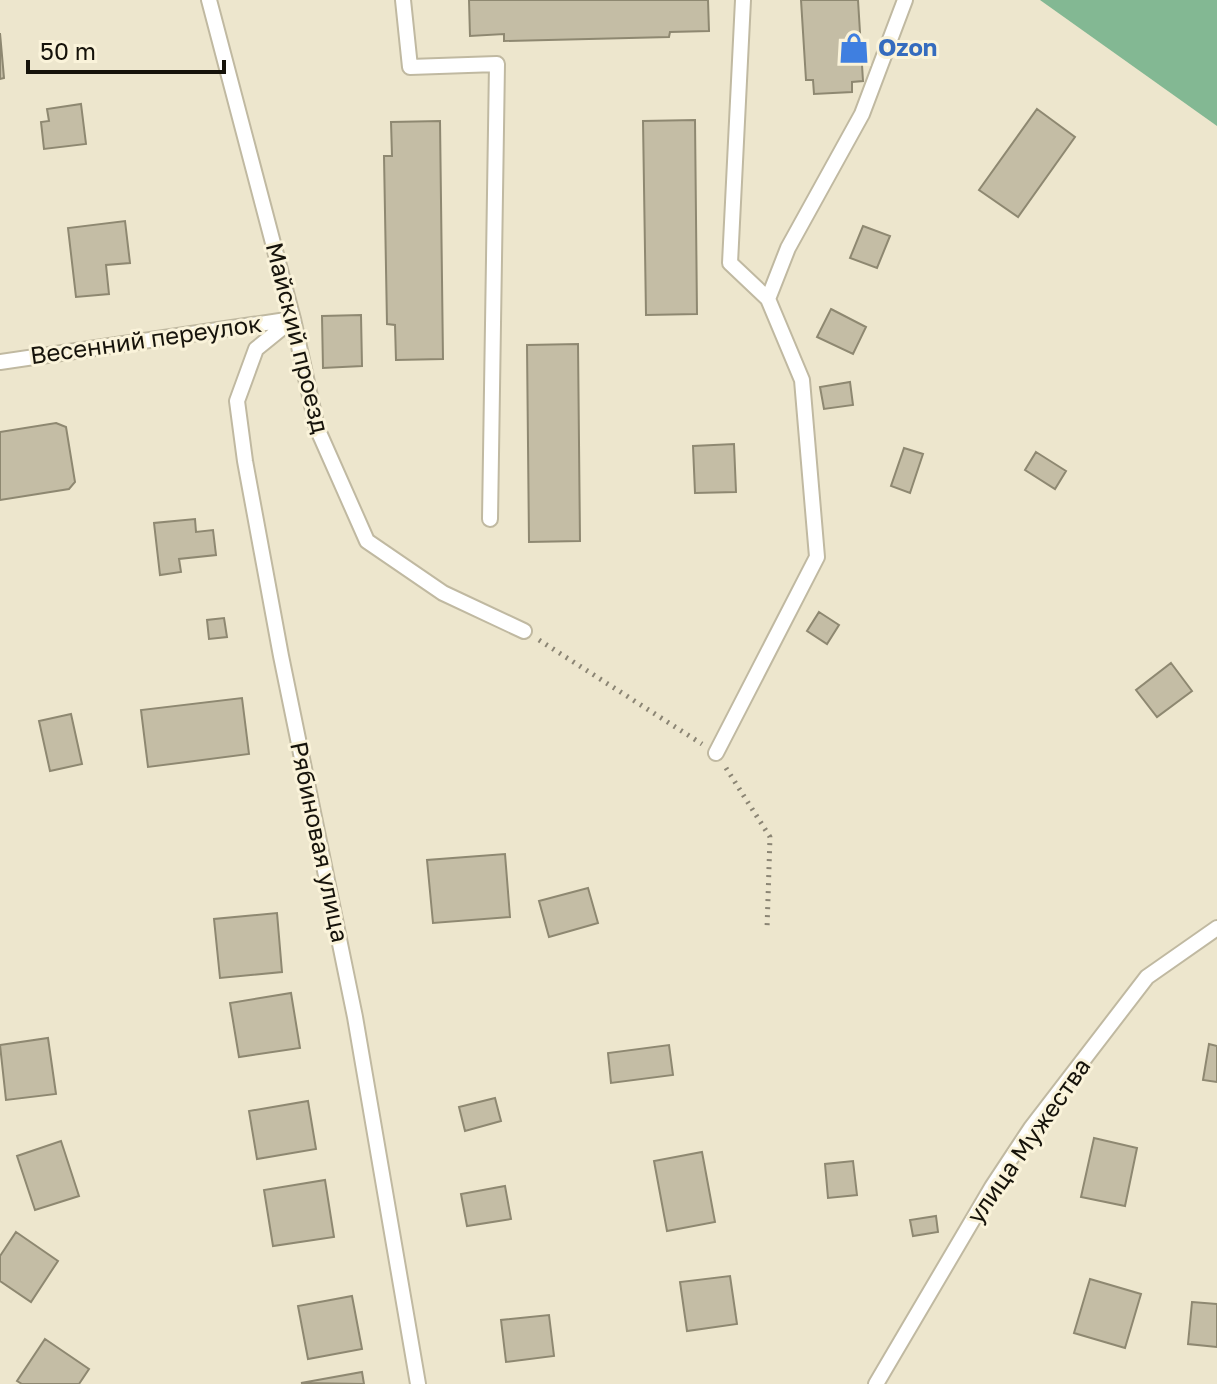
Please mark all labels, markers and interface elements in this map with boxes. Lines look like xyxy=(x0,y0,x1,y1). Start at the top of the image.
scale bar xyxy=(28,24,224,74)
shop icon: Ozon xyxy=(837,31,871,65)
place label: Ozon xyxy=(878,32,937,61)
text: 50 m xyxy=(40,36,96,65)
street label: Майский проезд xyxy=(261,239,336,436)
street label: Весенний переулок xyxy=(28,308,264,369)
street label: Рябиновая улица xyxy=(285,739,356,945)
street label: улица Мужества xyxy=(960,1052,1096,1228)

